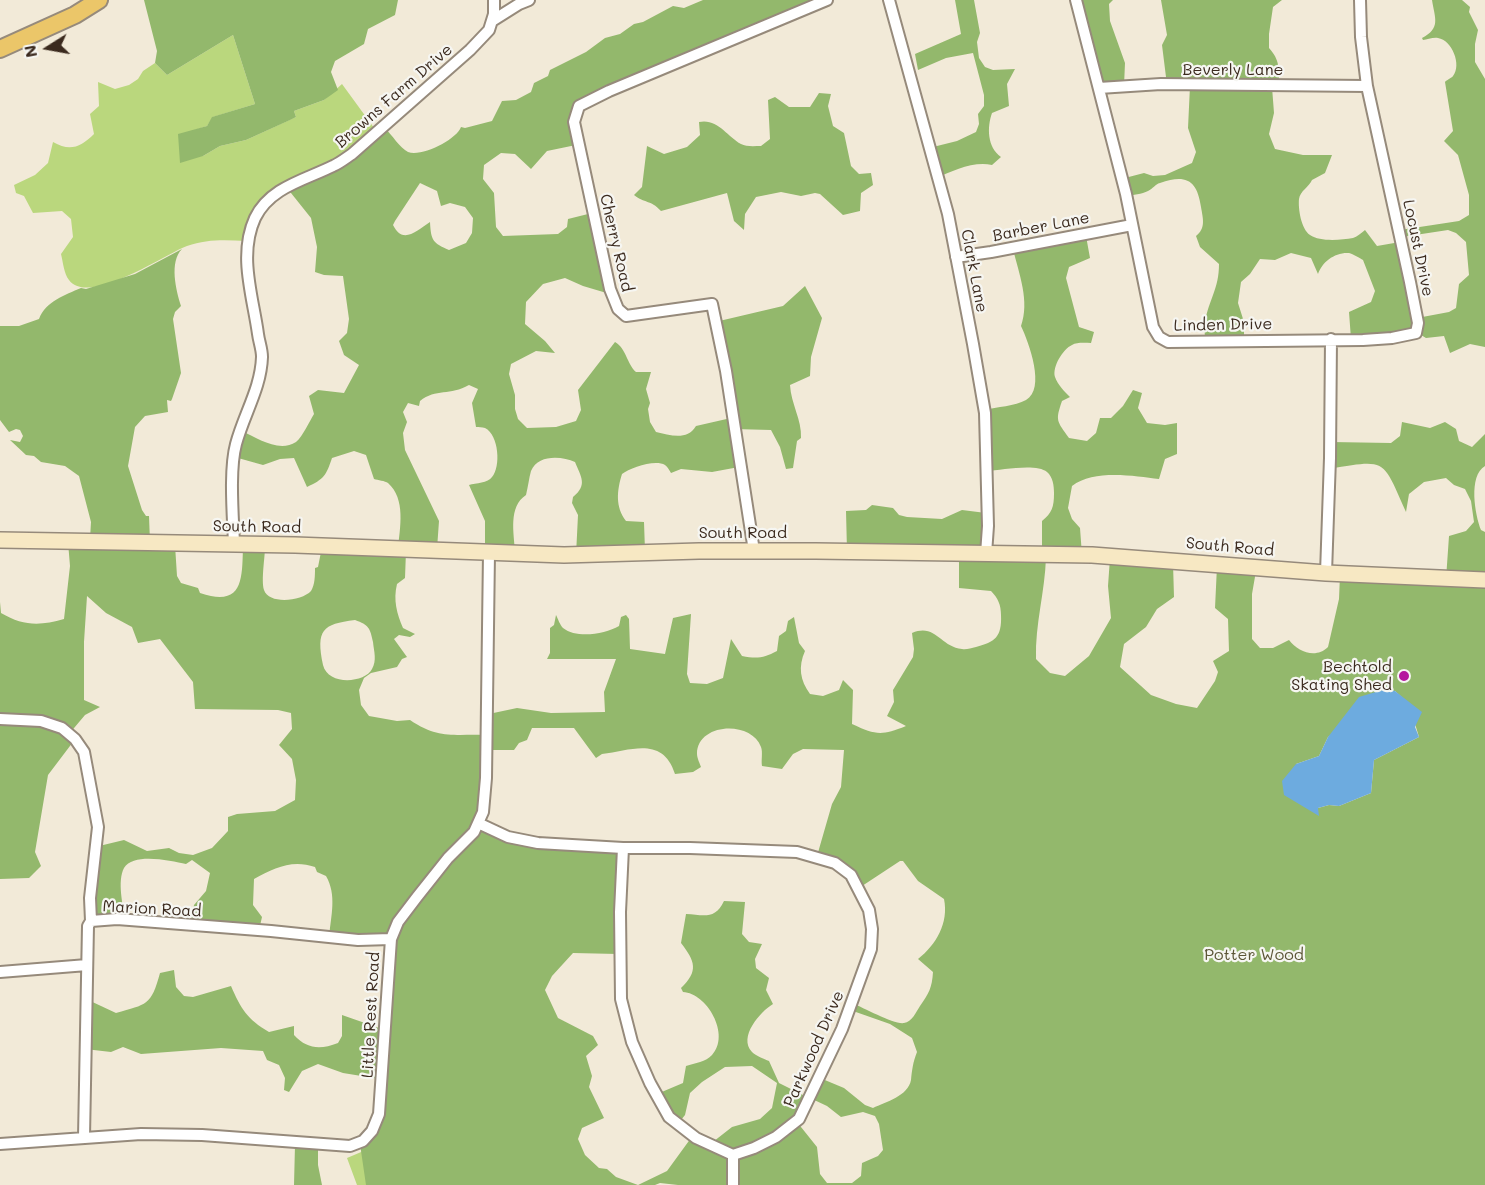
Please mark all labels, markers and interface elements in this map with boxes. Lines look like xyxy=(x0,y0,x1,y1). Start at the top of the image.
north arrow xyxy=(18,18,78,78)
street label: Browns Farm Drive xyxy=(332,40,456,152)
text: N xyxy=(18,44,41,59)
street label: Beverly Lane xyxy=(1183,60,1283,80)
street label: Cherry Road xyxy=(595,192,637,294)
street label: Locust Drive xyxy=(1398,198,1438,298)
street label: Barber Lane xyxy=(991,208,1091,246)
street label: Clark Lane xyxy=(957,228,991,314)
street label: Linden Drive xyxy=(1174,315,1272,335)
street label: South Road xyxy=(213,517,301,537)
street label: South Road xyxy=(699,523,787,543)
street label: South Road xyxy=(1185,534,1275,560)
place label: Bechtold Skating Shed xyxy=(1291,657,1392,695)
marker: Bechtold Skating Shed xyxy=(1397,669,1411,683)
street label: Marion Road xyxy=(102,897,202,921)
park label: Potter Wood xyxy=(1204,945,1304,965)
street label: Little Rest Road xyxy=(358,951,384,1079)
street label: Parkwood Drive xyxy=(780,988,848,1110)

